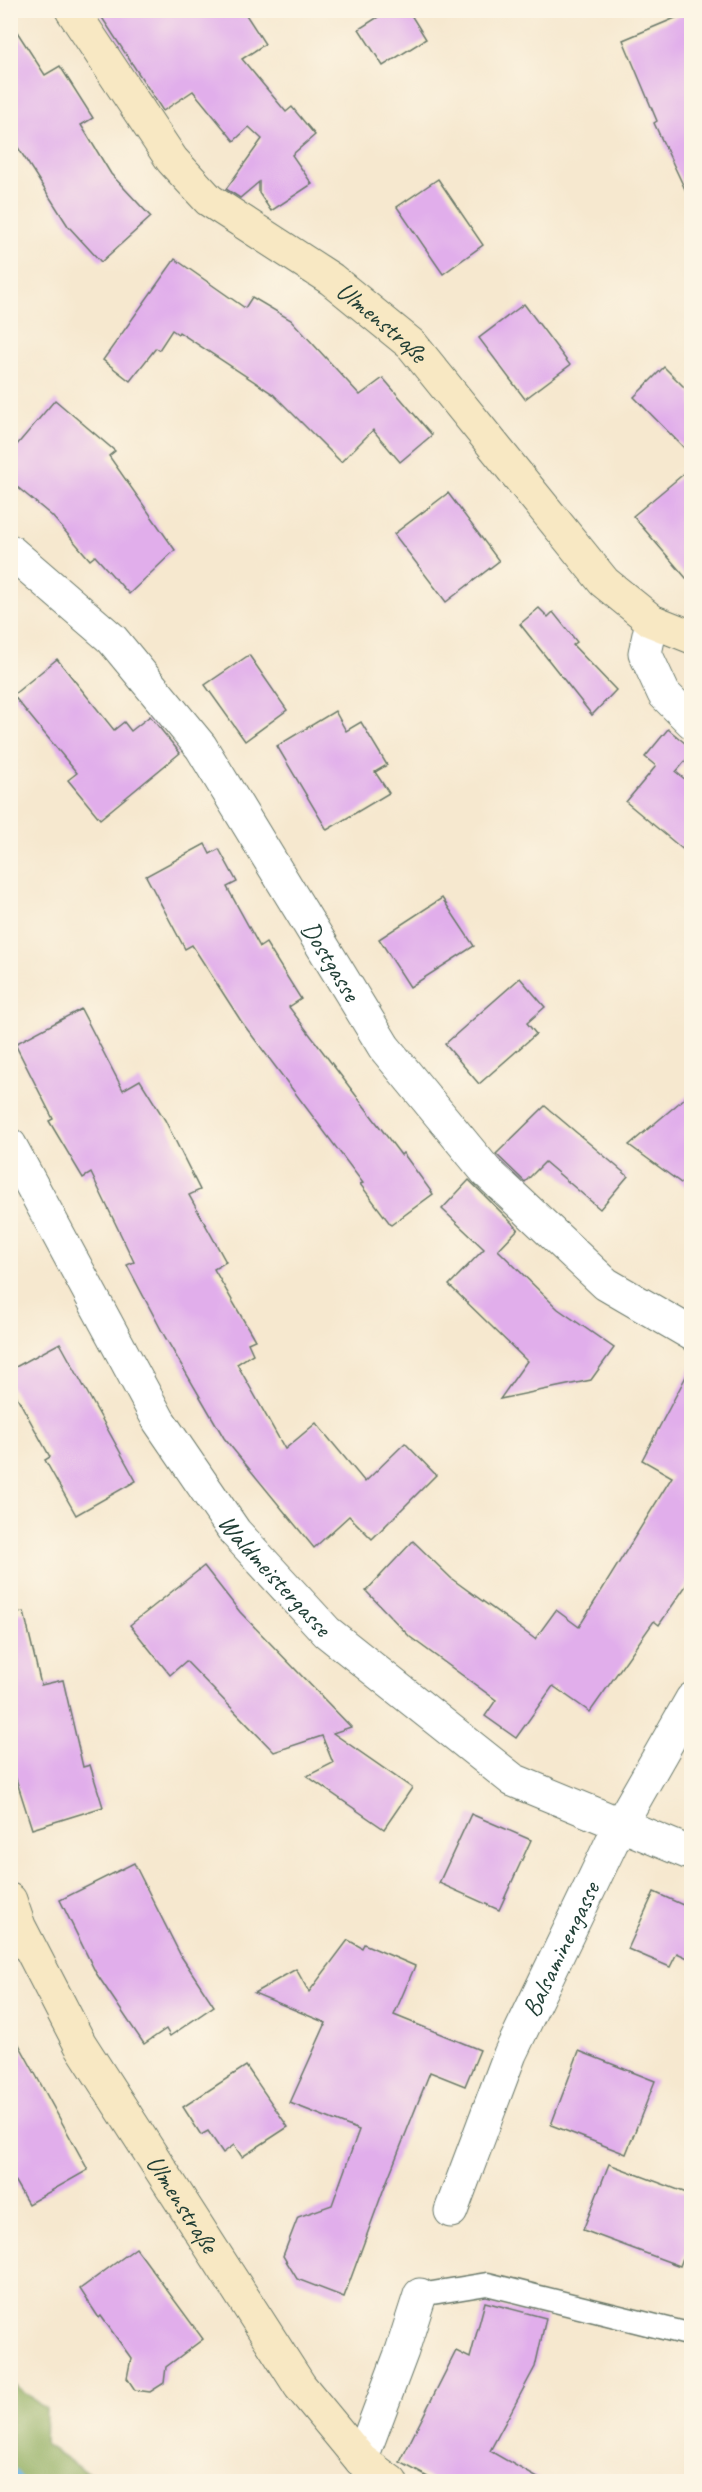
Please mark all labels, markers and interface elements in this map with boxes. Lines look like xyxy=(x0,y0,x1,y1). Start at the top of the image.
street label: Ulmenstraße xyxy=(330,274,437,371)
street label: Dostgasse xyxy=(294,915,369,1008)
street label: Waldmeistergasse xyxy=(211,1508,340,1645)
street label: Balsaminengasse xyxy=(514,1875,608,2022)
street label: Ulmenstraße xyxy=(139,2149,227,2261)

